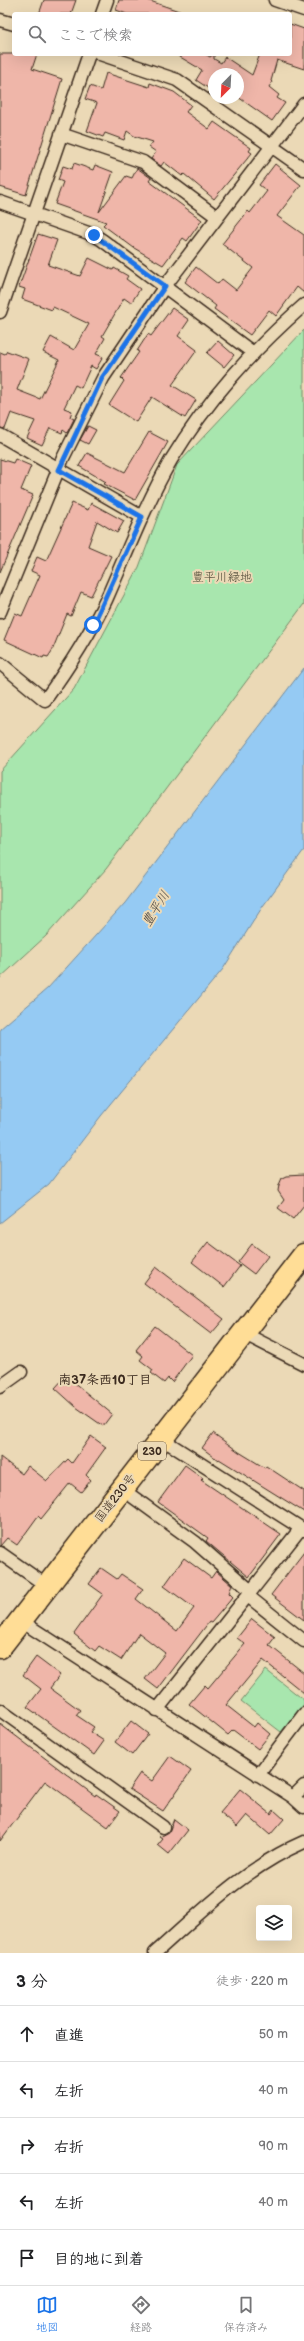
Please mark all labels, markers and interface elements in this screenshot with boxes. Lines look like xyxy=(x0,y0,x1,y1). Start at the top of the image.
search box xyxy=(12,12,292,56)
icon: search xyxy=(26,23,48,45)
text: ここで検索 xyxy=(58,26,133,45)
north arrow xyxy=(208,68,244,104)
route end xyxy=(85,226,103,244)
park label: 豊平川緑地 xyxy=(192,570,252,585)
route start xyxy=(84,616,102,634)
water label: 豊平川 xyxy=(139,888,173,929)
district label: 南37条西10丁目 xyxy=(58,1372,152,1388)
road number: 230 xyxy=(138,1442,166,1460)
street label: 国道230号 xyxy=(92,1471,139,1525)
map controls xyxy=(256,1905,292,1941)
button: layers xyxy=(256,1905,292,1941)
text: 3 分 xyxy=(16,1972,48,1992)
text: 徒歩 · 220 m xyxy=(216,1973,288,1989)
icon: ahead xyxy=(16,2023,38,2045)
text: 直進 xyxy=(54,2026,84,2045)
text: 50 m xyxy=(259,2026,288,2042)
icon: left xyxy=(16,2079,38,2101)
text: 左折 xyxy=(54,2082,84,2101)
text: 40 m xyxy=(258,2082,288,2098)
icon: right xyxy=(16,2135,38,2157)
text: 右折 xyxy=(54,2138,84,2157)
text: 90 m xyxy=(259,2138,288,2154)
icon: left xyxy=(16,2191,38,2213)
text: 左折 xyxy=(54,2194,84,2213)
text: 40 m xyxy=(258,2194,288,2210)
icon: arrive xyxy=(16,2247,38,2269)
text: 目的地に到着 xyxy=(54,2250,144,2269)
tab: 地図 xyxy=(36,2294,58,2334)
tab: 経路 xyxy=(130,2294,152,2334)
tab: 保存済み xyxy=(224,2294,268,2334)

